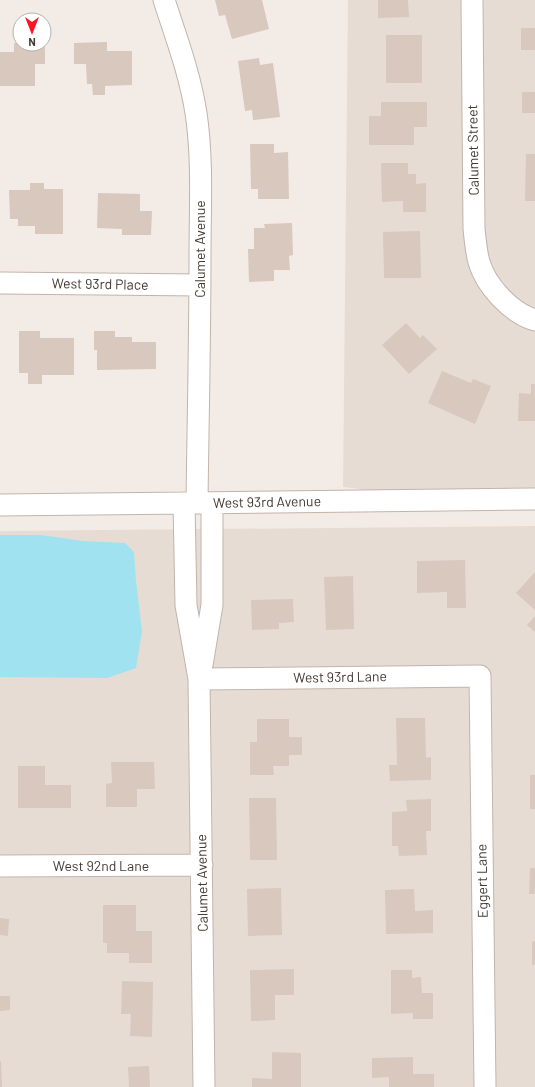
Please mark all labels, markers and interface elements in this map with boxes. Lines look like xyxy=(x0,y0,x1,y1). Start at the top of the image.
north arrow xyxy=(12,12,52,52)
text: N xyxy=(28,36,36,49)
street label: Calumet Street xyxy=(463,104,482,196)
street label: Calumet Avenue xyxy=(191,200,208,298)
street label: West 93rd Place xyxy=(51,274,149,293)
street label: West 93rd Avenue xyxy=(213,492,321,511)
street label: West 93rd Lane xyxy=(293,667,387,686)
street label: Calumet Avenue xyxy=(192,834,211,932)
street label: Eggert Lane xyxy=(472,844,491,918)
street label: West 92nd Lane xyxy=(53,857,149,874)

